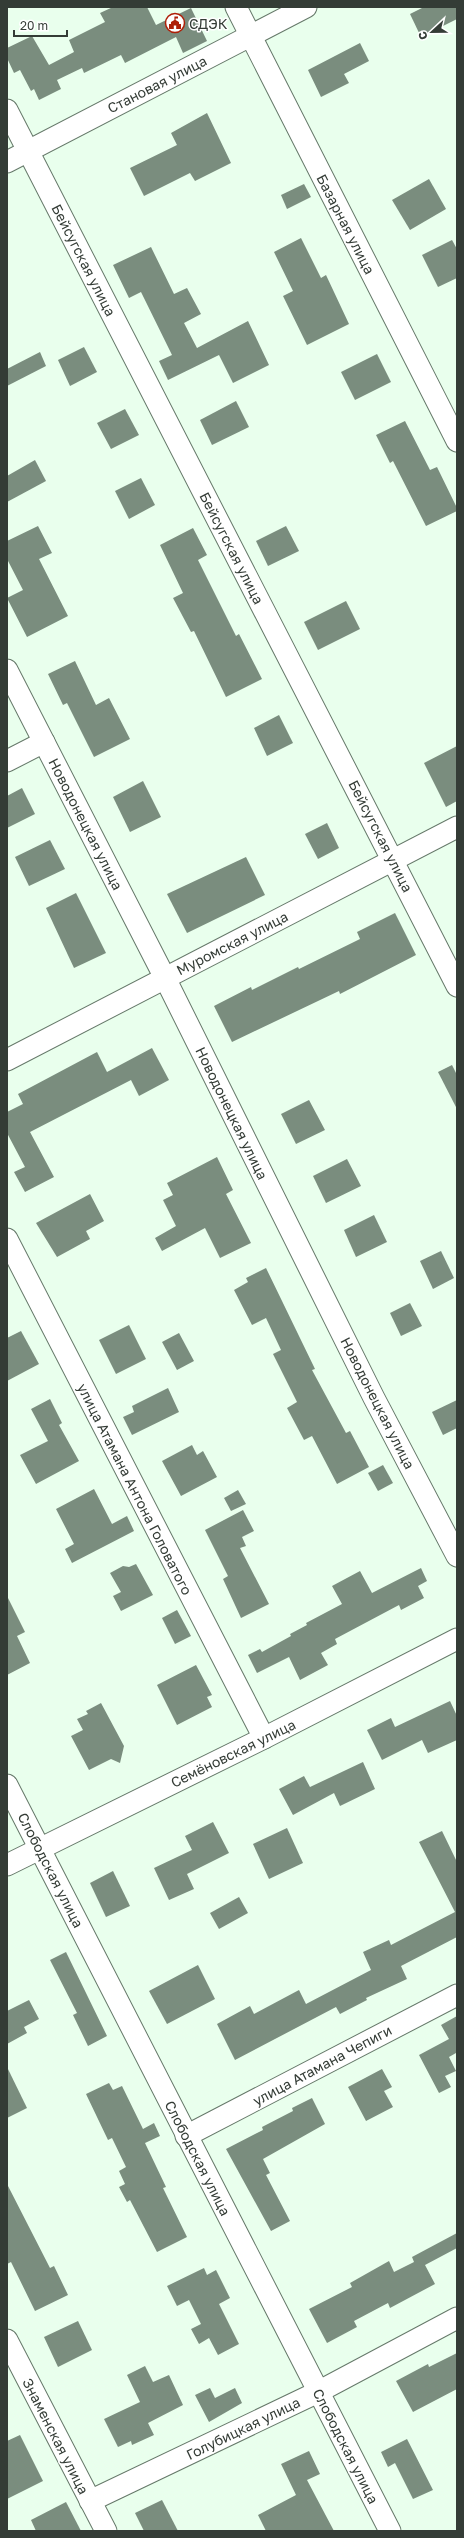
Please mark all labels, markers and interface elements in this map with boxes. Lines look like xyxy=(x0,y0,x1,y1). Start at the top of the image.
scale bar xyxy=(14,12,67,38)
public building icon: СДЭК xyxy=(164,12,186,34)
north arrow xyxy=(412,12,452,52)
place label: СДЭК xyxy=(189,15,228,32)
text: 20 m xyxy=(20,18,48,33)
text: С xyxy=(415,30,430,42)
street label: Становая улица xyxy=(104,52,210,116)
street label: Базарная улица xyxy=(313,171,379,277)
street label: Бейсугская улица xyxy=(48,201,120,319)
street label: Бейсугская улица xyxy=(196,489,268,607)
street label: Новодонецкая улица xyxy=(45,755,127,893)
street label: Бейсугская улица xyxy=(345,777,417,895)
street label: Муромская улица xyxy=(173,908,291,978)
street label: Новодонецкая улица xyxy=(192,1044,272,1182)
street label: Новодонецкая улица xyxy=(337,1334,419,1472)
street label: улица Атамана Антона Головатого xyxy=(74,1380,196,1598)
street label: Семёновская улица xyxy=(168,1715,298,1791)
street label: Слободская улица xyxy=(15,1810,87,1930)
street label: улица Атамана Чепиги xyxy=(250,2021,394,2109)
street label: Слободская улица xyxy=(162,2098,234,2218)
street label: Знаменская улица xyxy=(19,2375,93,2497)
street label: Слободская улица xyxy=(310,2386,382,2506)
street label: Голубицкая улица xyxy=(183,2393,303,2463)

